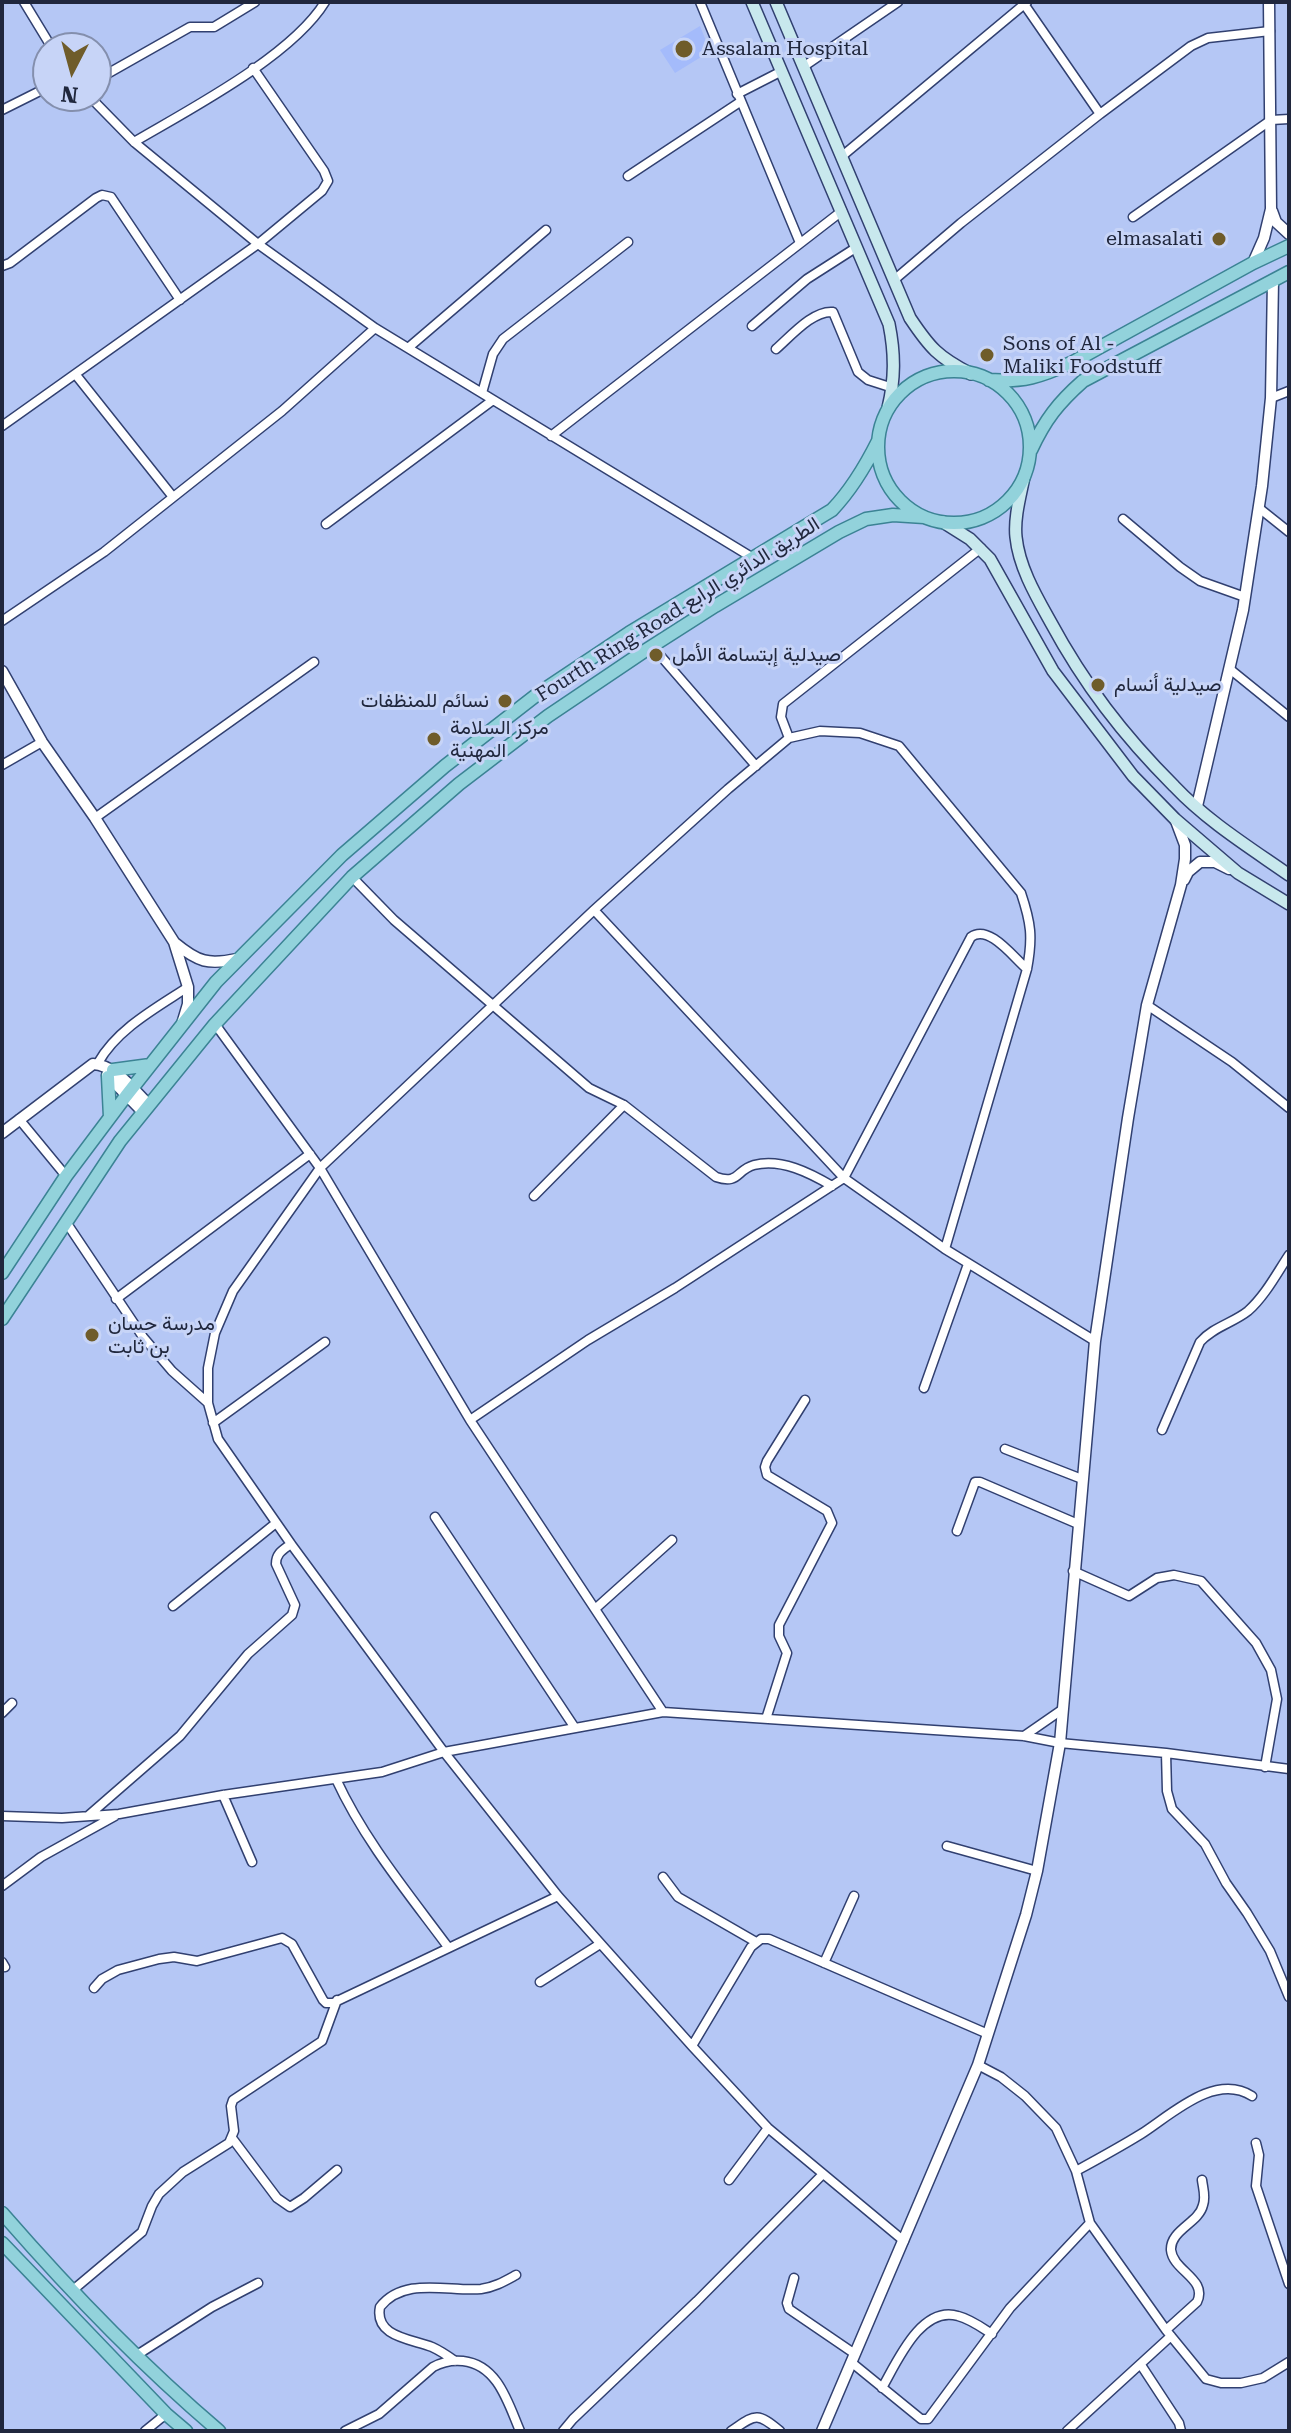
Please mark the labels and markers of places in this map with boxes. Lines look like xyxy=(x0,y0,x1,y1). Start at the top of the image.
place label: Assalam Hospital xyxy=(702,37,868,61)
marker: Assalam Hospital xyxy=(673,38,695,60)
place label: elmasalati xyxy=(1106,227,1203,251)
marker: elmasalati xyxy=(1210,230,1228,248)
place label: Sons of Al - Maliki Foodstuff xyxy=(1003,332,1162,379)
marker: Sons of Al - Maliki Foodstuff xyxy=(978,346,996,364)
place label: صيدلية إبتسامة الأمل xyxy=(672,643,841,667)
marker: صيدلية إبتسامة الأمل xyxy=(647,646,665,664)
place label: صيدلية أنسام xyxy=(1114,673,1221,697)
marker: صيدلية أنسام xyxy=(1089,676,1107,694)
place label: نسائم للمنظفات xyxy=(361,689,489,713)
marker: نسائم للمنظفات xyxy=(496,692,514,710)
place label: مركز السلامة المهنية xyxy=(450,716,549,763)
marker: مركز السلامة المهنية xyxy=(425,730,443,748)
place label: مدرسة حسان بن ثابت xyxy=(108,1312,215,1359)
marker: مدرسة حسان بن ثابت xyxy=(83,1326,101,1344)

